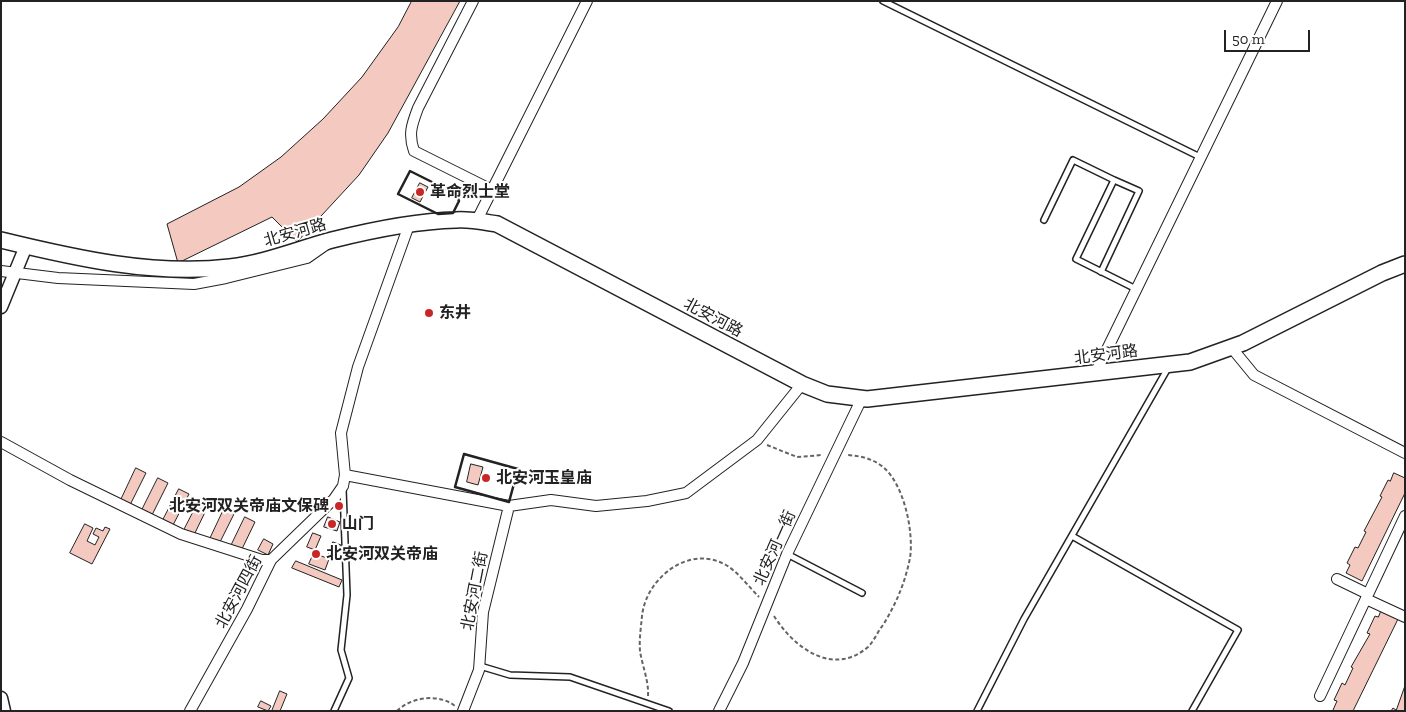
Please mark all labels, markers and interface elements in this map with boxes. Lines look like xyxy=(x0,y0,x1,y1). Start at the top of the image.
scale bar xyxy=(1226,20,1312,52)
text: 50 m xyxy=(1232,30,1265,48)
place label: 革命烈士堂 xyxy=(430,182,510,202)
marker: 革命烈士堂 xyxy=(414,186,426,198)
street label: 北安河路 xyxy=(262,215,328,251)
street label: 北安河路 xyxy=(680,295,746,341)
place label: 东井 xyxy=(439,303,471,323)
marker: 东井 xyxy=(423,307,435,319)
street label: 北安河路 xyxy=(1073,342,1139,368)
place label: 北安河玉皇庙 xyxy=(496,468,592,488)
marker: 北安河玉皇庙 xyxy=(480,472,492,484)
place label: 北安河双关帝庙文保碑 xyxy=(169,496,329,516)
marker: 北安河双关帝庙文保碑 xyxy=(333,500,345,512)
street label: 北安河一街 xyxy=(750,508,800,588)
place label: 山门 xyxy=(342,514,374,534)
marker: 山门 xyxy=(326,518,338,530)
place label: 北安河双关帝庙 xyxy=(326,544,438,564)
marker: 北安河双关帝庙 xyxy=(310,548,322,560)
street label: 北安河二街 xyxy=(458,550,492,632)
street label: 北安河四街 xyxy=(212,552,266,632)

